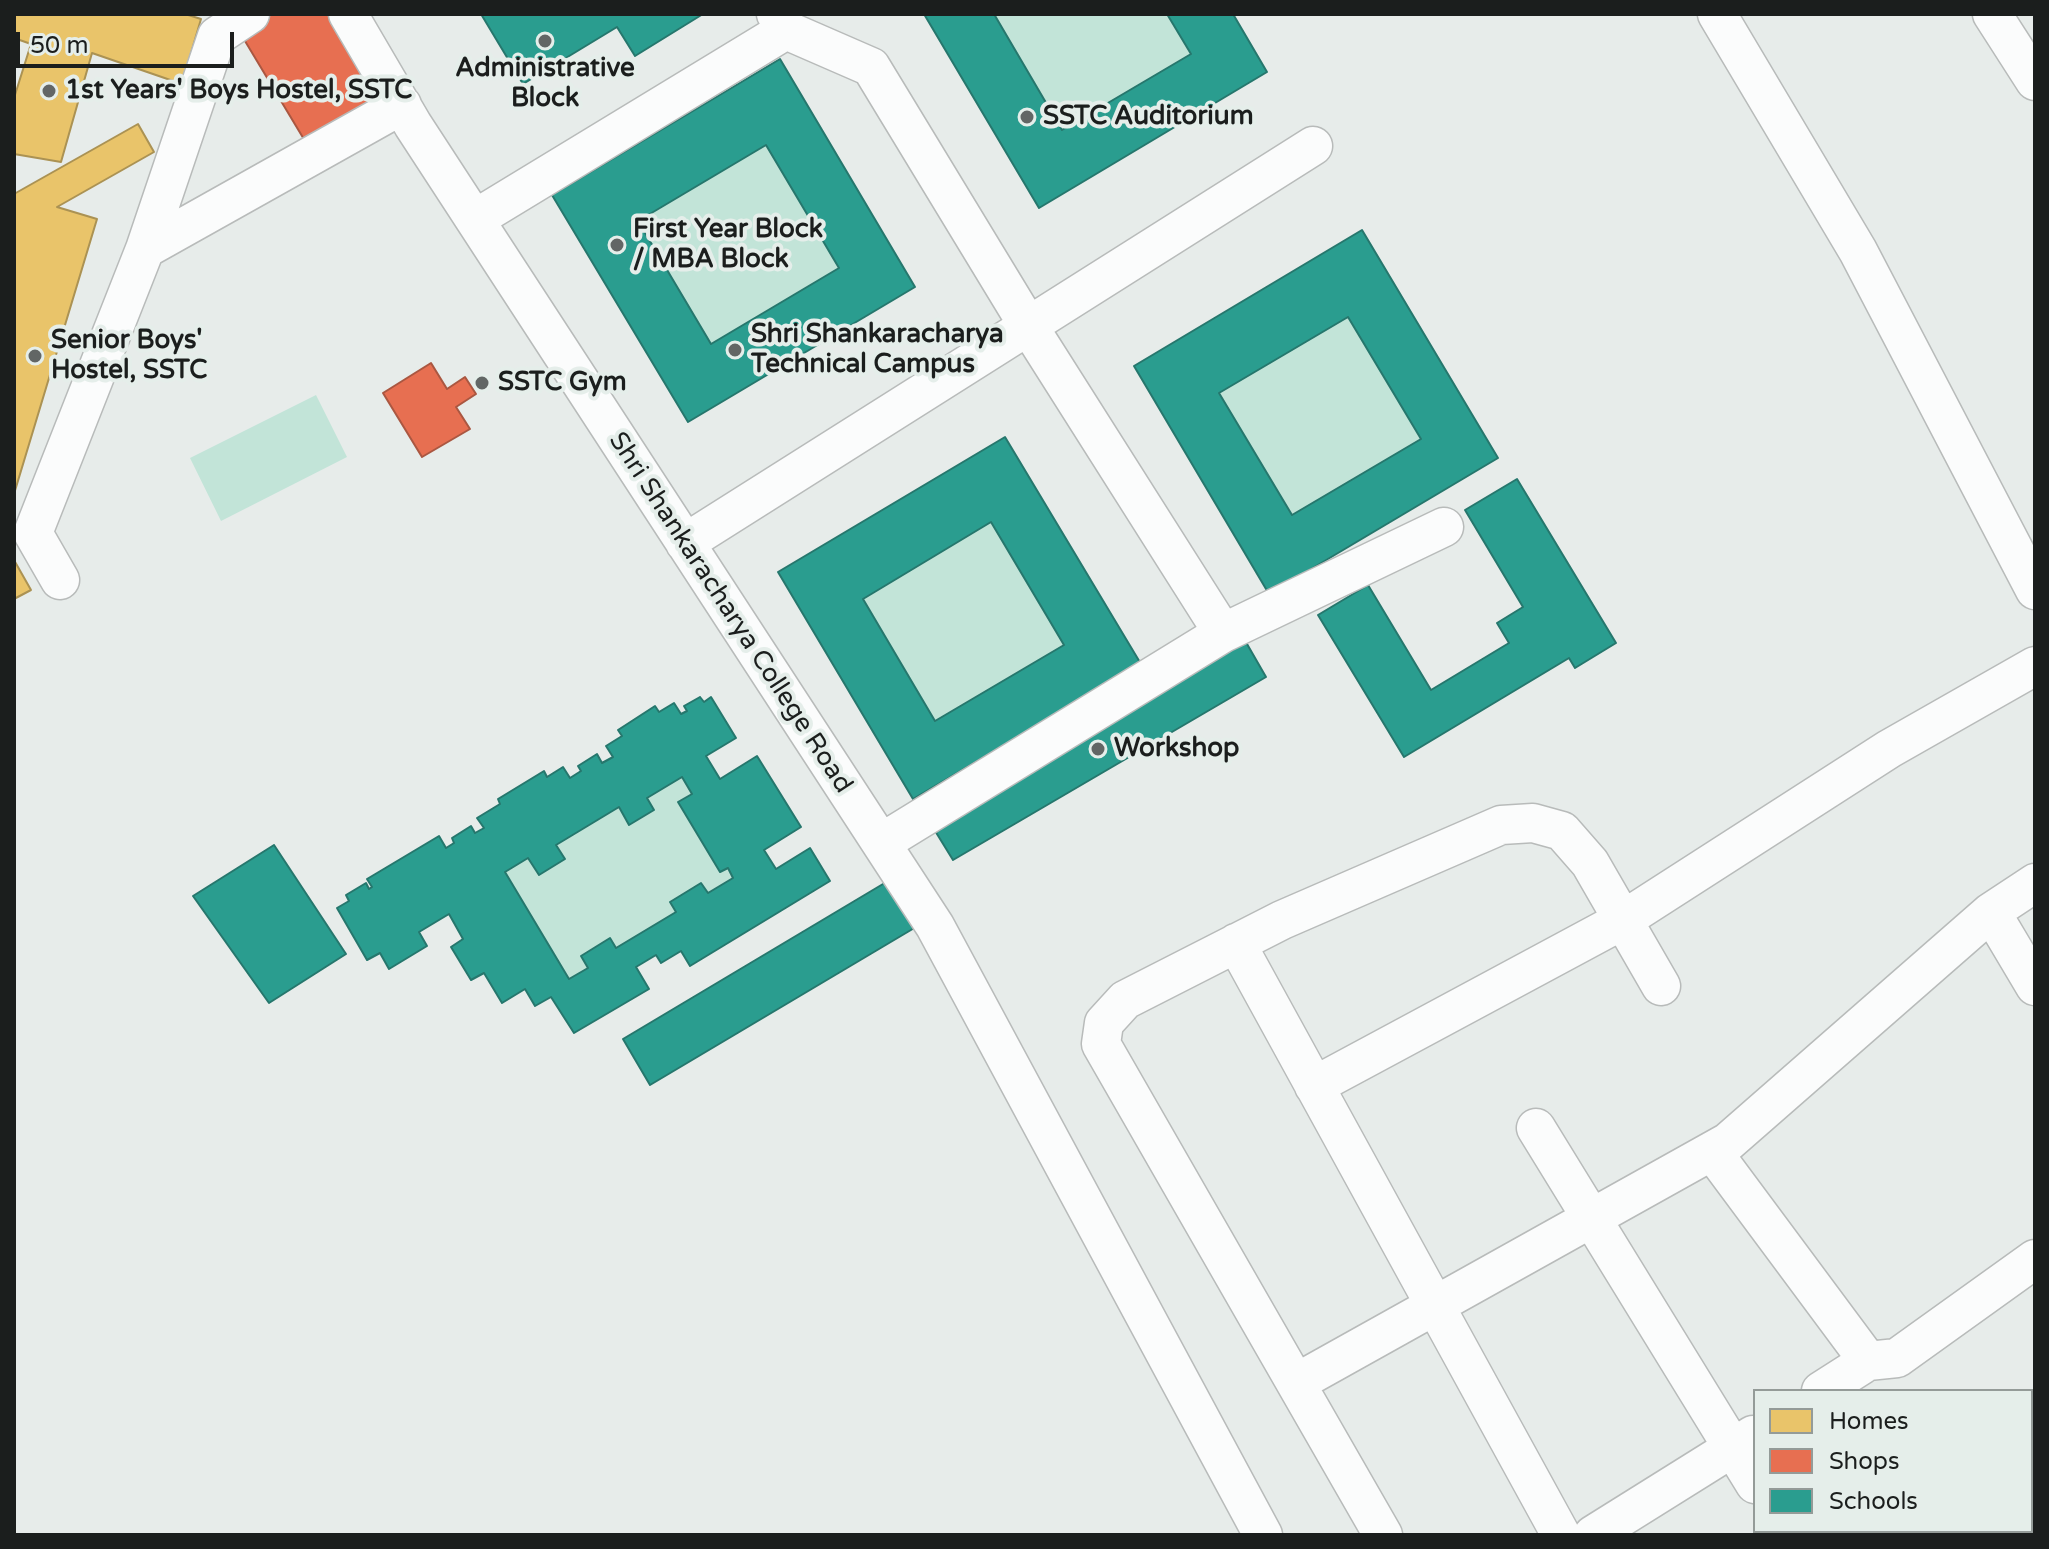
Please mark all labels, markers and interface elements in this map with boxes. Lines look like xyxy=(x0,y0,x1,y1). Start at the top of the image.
scale bar xyxy=(20,16,238,66)
text: 50 m xyxy=(30,31,88,60)
marker: Administrative Block xyxy=(536,32,554,50)
place label: Administrative Block xyxy=(455,53,635,114)
place label: 1st Years' Boys Hostel, SSTC xyxy=(65,75,412,107)
marker: 1st Years' Boys Hostel, SSTC xyxy=(40,82,58,100)
place label: SSTC Auditorium xyxy=(1043,101,1254,133)
marker: SSTC Auditorium xyxy=(1018,108,1036,126)
place label: First Year Block / MBA Block xyxy=(633,214,823,276)
marker: First Year Block / MBA Block xyxy=(608,236,626,254)
place label: Shri Shankaracharya Technical Campus xyxy=(751,319,1004,380)
place label: Senior Boys' Hostel, SSTC xyxy=(51,325,207,386)
marker: Shri Shankaracharya Technical Campus xyxy=(726,341,744,359)
marker: Senior Boys' Hostel, SSTC xyxy=(26,347,44,365)
place label: SSTC Gym xyxy=(498,367,627,399)
marker: SSTC Gym xyxy=(473,374,491,392)
street label: Shri Shankaracharya College Road xyxy=(602,427,858,799)
place label: Workshop xyxy=(1114,733,1239,765)
marker: Workshop xyxy=(1089,740,1107,758)
legend xyxy=(1753,1389,2033,1533)
text: Homes xyxy=(1829,1407,1909,1436)
text: Shops xyxy=(1829,1447,1899,1476)
text: Schools xyxy=(1829,1487,1918,1516)

